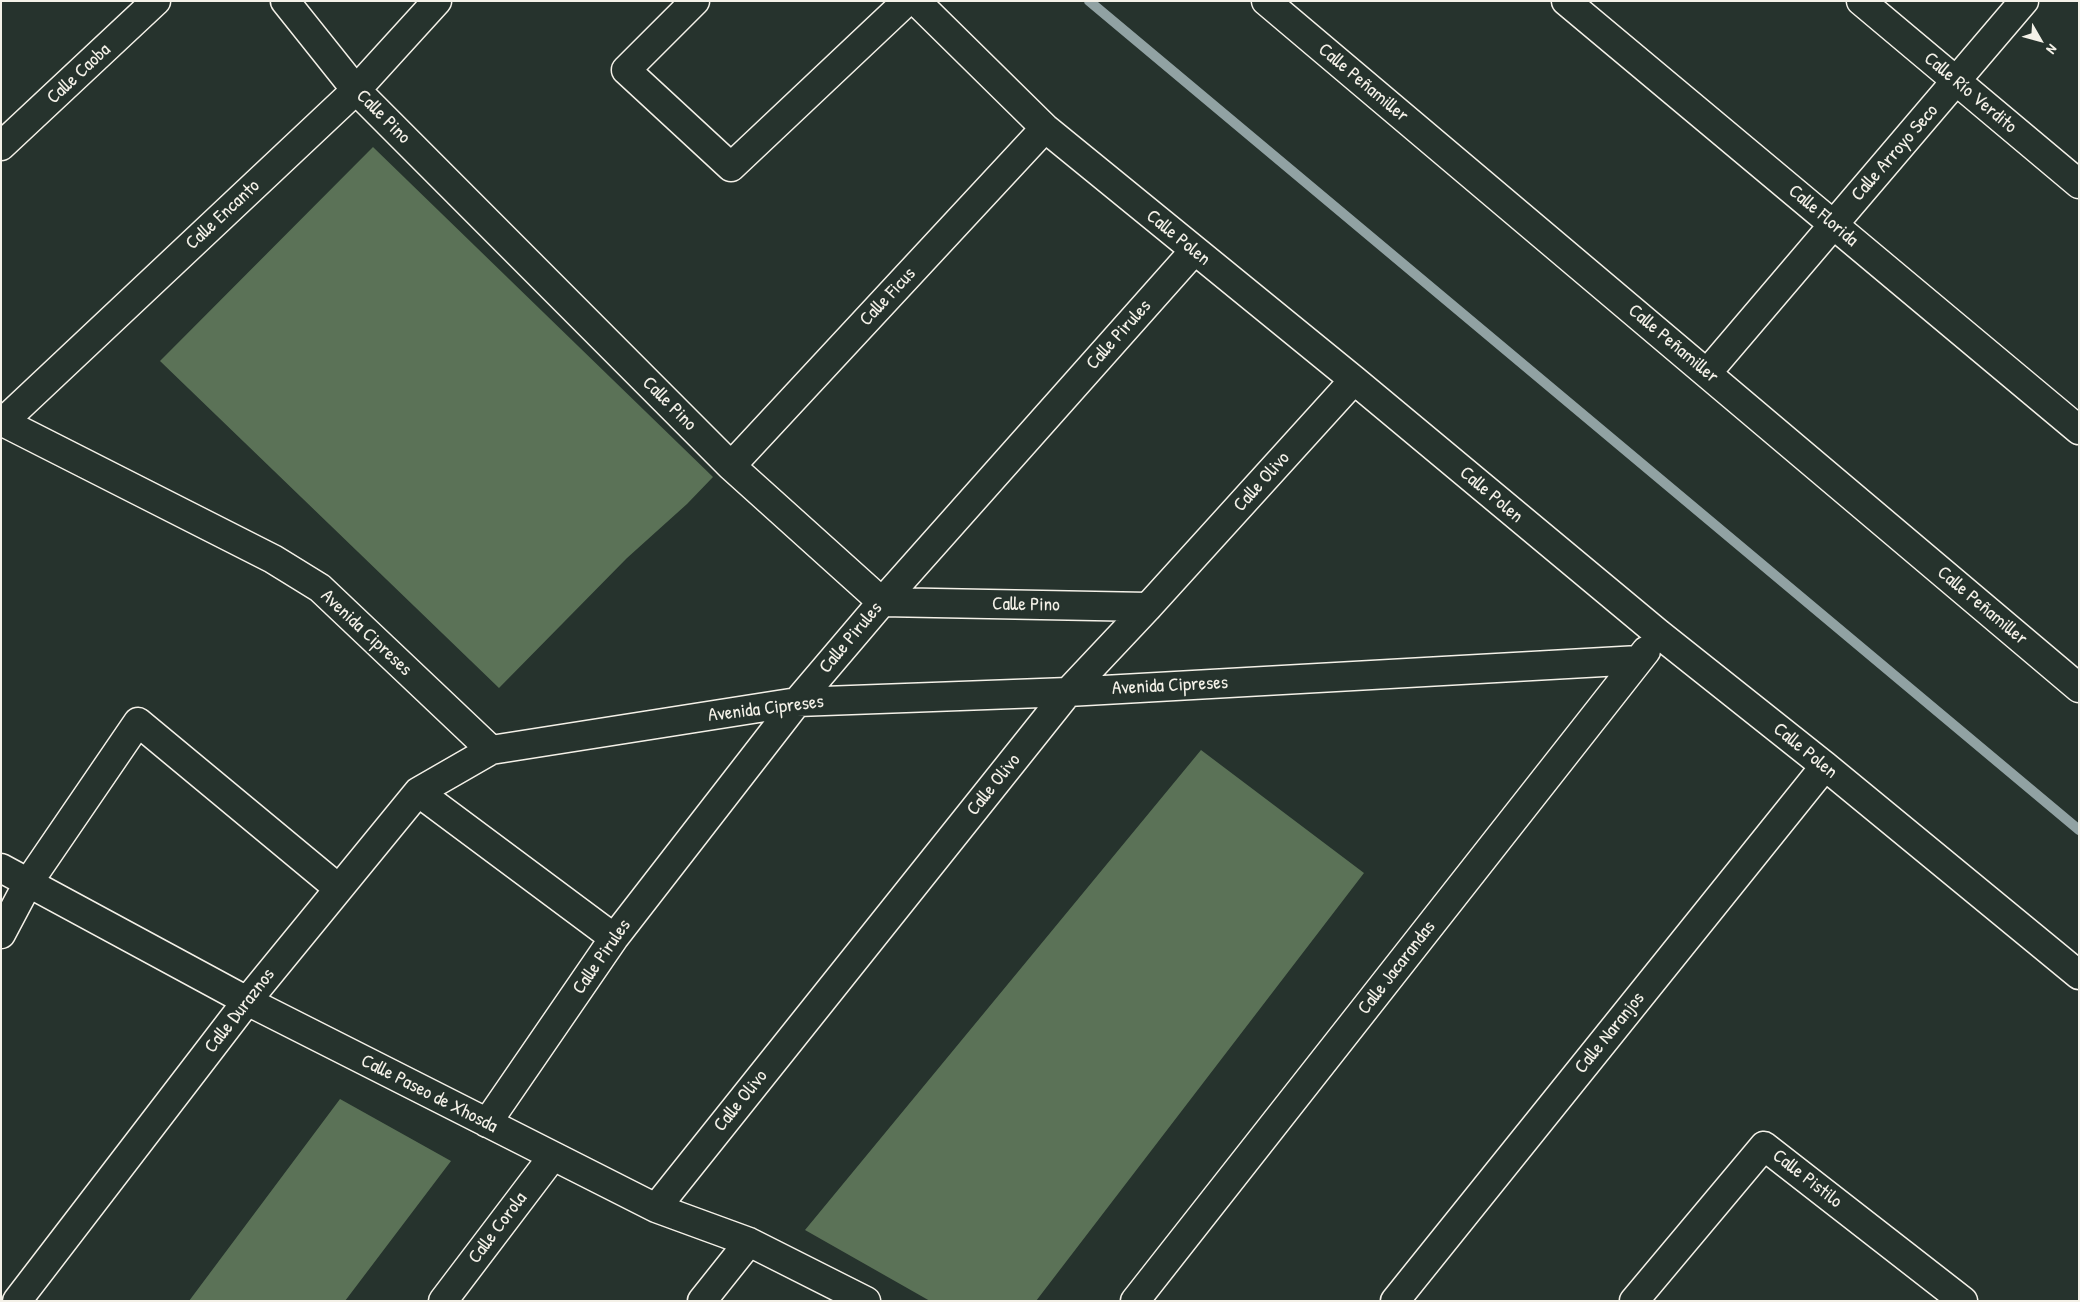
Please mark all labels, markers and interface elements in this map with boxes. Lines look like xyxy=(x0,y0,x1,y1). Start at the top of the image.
north arrow xyxy=(2015,15,2065,65)
street label: Calle Caoba xyxy=(42,39,116,109)
street label: Calle Peñamiller xyxy=(1313,39,1413,127)
text: N xyxy=(2042,41,2062,58)
street label: Calle Río Verdito xyxy=(1919,48,2021,138)
street label: Calle Pino xyxy=(351,85,415,149)
street label: Calle Arroyo Seco xyxy=(1847,100,1943,206)
street label: Calle Encanto xyxy=(181,175,265,255)
street label: Calle Florida xyxy=(1783,180,1863,252)
street label: Calle Polen xyxy=(1141,205,1215,271)
street label: Calle Ficus xyxy=(855,263,921,331)
street label: Calle Pirules xyxy=(1082,295,1156,375)
street label: Calle Peñamiller xyxy=(1623,300,1723,388)
street label: Calle Pino xyxy=(637,372,701,436)
street label: Calle Olivo xyxy=(1229,447,1295,517)
street label: Calle Polen xyxy=(1455,462,1527,528)
street label: Calle Peñamiller xyxy=(1932,562,2032,650)
street label: Avenida Cipreses xyxy=(316,585,416,681)
street label: Calle Pino xyxy=(992,593,1060,617)
street label: Calle Pirules xyxy=(815,598,887,678)
street label: Avenida Cipreses xyxy=(1111,672,1229,700)
street label: Avenida Cipreses xyxy=(707,691,825,727)
street label: Calle Polen xyxy=(1768,718,1842,784)
street label: Calle Olivo xyxy=(962,749,1026,821)
street label: Calle Pirules xyxy=(568,915,636,999)
street label: Calle Jacarandas xyxy=(1353,917,1441,1019)
street label: Calle Duraznos xyxy=(200,964,280,1058)
street label: Calle Naranjos xyxy=(1570,988,1650,1078)
street label: Calle Paseo de Xhosda xyxy=(357,1050,501,1138)
street label: Calle Olivo xyxy=(709,1065,773,1137)
street label: Calle Pistilo xyxy=(1768,1145,1846,1213)
street label: Calle Corola xyxy=(464,1188,532,1268)

